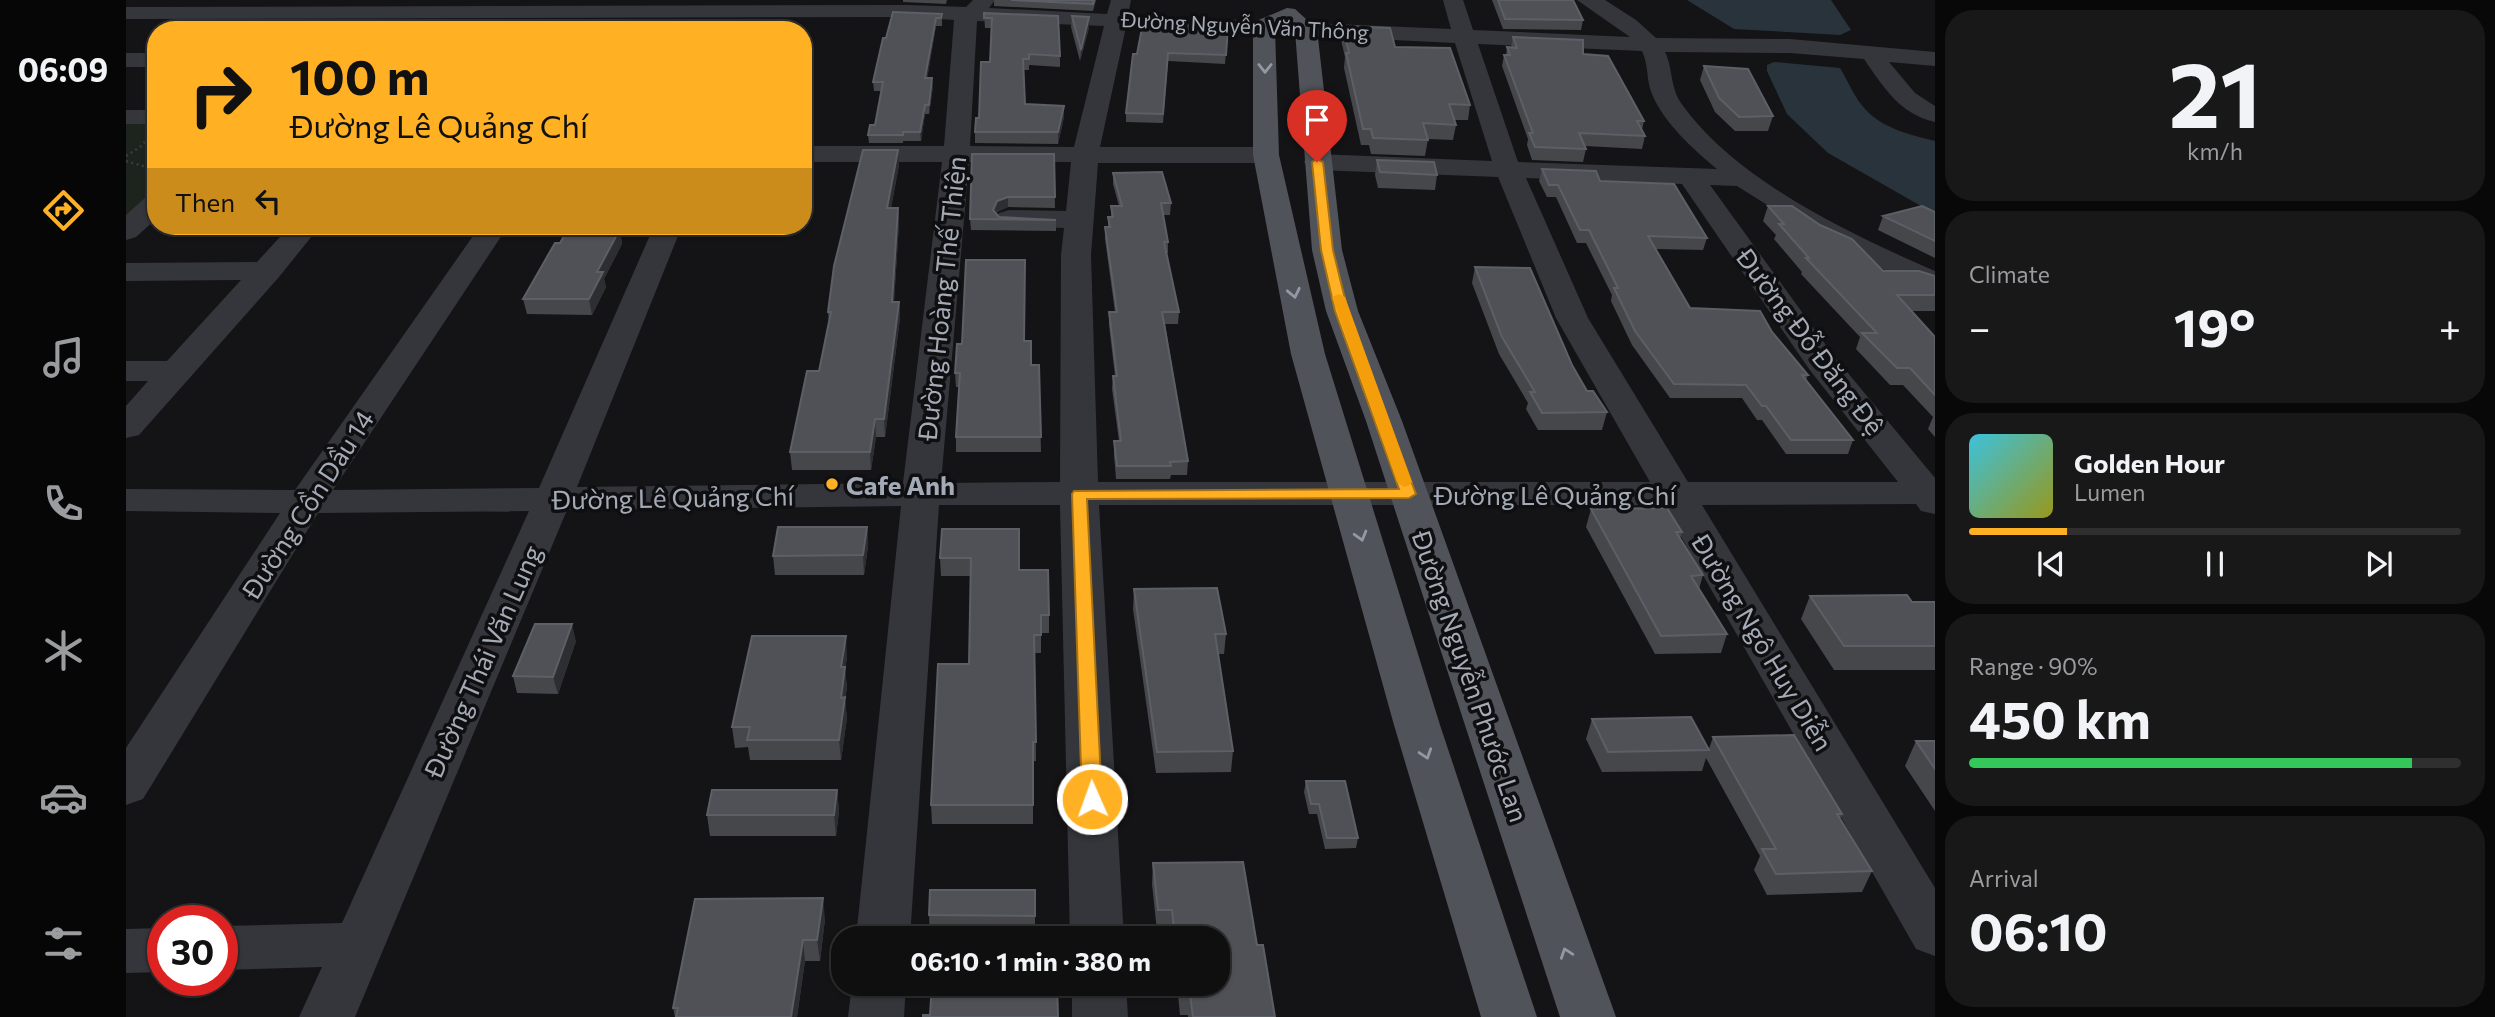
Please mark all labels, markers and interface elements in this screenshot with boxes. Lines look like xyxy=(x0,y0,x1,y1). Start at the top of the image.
street label: Đường Nguyễn Văn Thông xyxy=(1120,5,1369,44)
text: 21 xyxy=(2169,35,2261,147)
text: 100 m xyxy=(290,45,429,105)
text: 06:09 xyxy=(18,49,108,89)
icon: right xyxy=(175,49,266,140)
one-way arrow xyxy=(1258,63,1273,74)
pin xyxy=(1287,90,1347,162)
icon: arrive xyxy=(1298,101,1336,139)
text: Đường Lê Quảng Chí xyxy=(290,105,588,145)
text: km/h xyxy=(2187,137,2243,165)
street label: Đường Hoàng Thế Thiện xyxy=(911,154,971,443)
icon: left xyxy=(249,182,287,220)
icon: directions xyxy=(39,186,88,235)
text: Then xyxy=(175,186,235,217)
street label: Đường Đỗ Đăng Đệ xyxy=(1730,241,1891,440)
text: Climate xyxy=(1969,260,2050,288)
one-way arrow xyxy=(1285,287,1300,299)
text: 19° xyxy=(2174,294,2255,358)
text: − xyxy=(1969,303,1991,350)
text: + xyxy=(2439,303,2461,350)
icon: music xyxy=(39,333,88,382)
street label: Đường Cồn Dầu 14 xyxy=(234,404,379,605)
text: Golden Hour xyxy=(2074,447,2225,478)
place label: Cafe Anh xyxy=(846,469,955,500)
marker: Cafe Anh xyxy=(824,476,840,492)
text: Lumen xyxy=(2074,478,2145,506)
icon: phone xyxy=(39,479,88,528)
street label: Đường Lê Quảng Chí xyxy=(551,479,796,515)
street label: Đường Lê Quảng Chí xyxy=(1433,479,1677,510)
street label: Đường Nguyễn Phước Lan xyxy=(1406,525,1535,826)
street label: Đường Ngô Huy Diễn xyxy=(1686,527,1840,756)
one-way arrow xyxy=(1352,530,1367,542)
street label: Đường Thái Văn Lung xyxy=(416,540,547,783)
icon: previous xyxy=(2032,545,2070,583)
icon: pause xyxy=(2196,545,2234,583)
icon: next xyxy=(2360,545,2398,583)
icon: climate xyxy=(39,626,88,675)
text: Range · 90% xyxy=(1969,652,2097,680)
text: 450 km xyxy=(1969,686,2151,750)
one-way arrow xyxy=(1418,747,1432,760)
position arrow xyxy=(1055,762,1129,836)
icon: car xyxy=(39,773,88,822)
text: Arrival xyxy=(1969,864,2039,892)
text: 06:10 xyxy=(1969,898,2107,962)
speed limit sign: 30 xyxy=(147,905,238,996)
icon: filters xyxy=(39,919,88,968)
text: 06:10 · 1 min · 380 m xyxy=(910,945,1151,976)
one-way arrow xyxy=(1560,947,1574,959)

